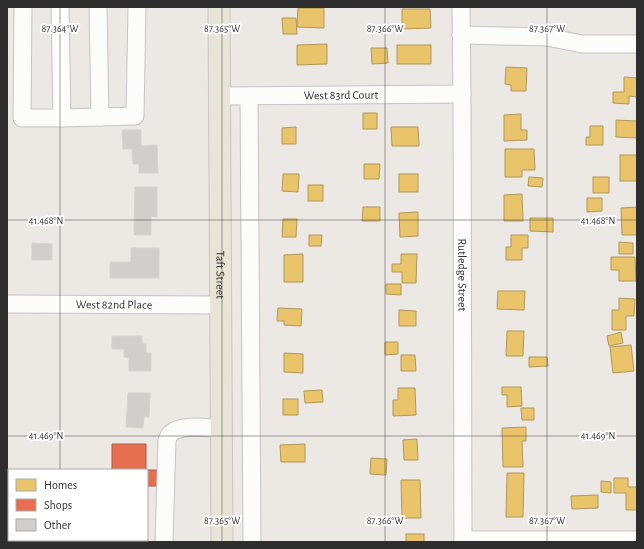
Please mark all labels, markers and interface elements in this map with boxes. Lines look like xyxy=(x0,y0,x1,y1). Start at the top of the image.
text: 87.364°W xyxy=(42,24,78,34)
text: 87.365°W xyxy=(204,24,240,34)
text: 87.366°W xyxy=(367,24,403,34)
text: 87.367°W xyxy=(529,24,565,34)
street label: West 83rd Court xyxy=(304,89,378,101)
text: 41.468°N xyxy=(29,216,63,226)
text: 41.468°N xyxy=(581,216,615,226)
street label: Rutledge Street xyxy=(456,239,468,312)
street label: Taft Street xyxy=(214,251,227,299)
street label: West 82nd Place xyxy=(76,298,152,311)
text: 41.469°N xyxy=(29,431,63,441)
text: 41.469°N xyxy=(581,431,615,441)
legend xyxy=(8,469,148,541)
text: Homes xyxy=(44,479,77,491)
text: Shops xyxy=(44,499,72,511)
text: 87.365°W xyxy=(204,516,240,526)
text: 87.366°W xyxy=(367,516,403,526)
text: 87.367°W xyxy=(529,516,565,526)
text: Other xyxy=(44,519,71,531)

